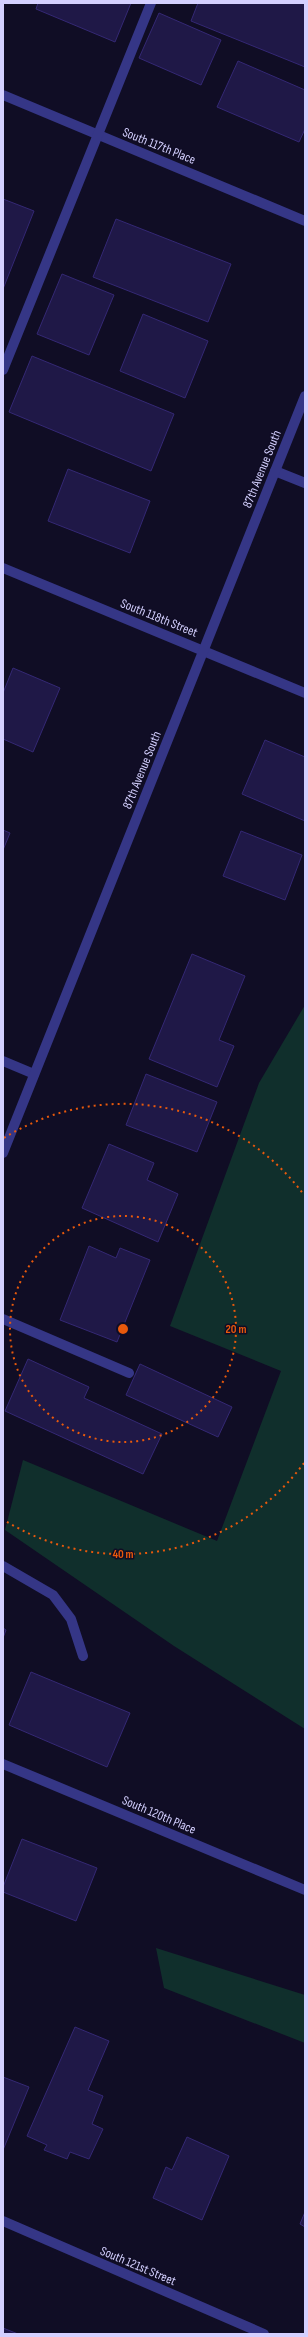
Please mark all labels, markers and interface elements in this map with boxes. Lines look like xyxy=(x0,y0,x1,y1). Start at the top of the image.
street label: South 117th Place xyxy=(120,124,198,168)
street label: 87th Avenue South xyxy=(239,428,285,510)
street label: South 118th Street xyxy=(118,595,200,641)
street label: 87th Avenue South xyxy=(119,729,165,811)
centre of rings xyxy=(116,1322,130,1336)
text: 20 m xyxy=(226,1322,246,1337)
text: 40 m xyxy=(112,1547,134,1562)
street label: South 120th Place xyxy=(120,1792,198,1838)
street label: South 121st Street xyxy=(98,2243,178,2289)

